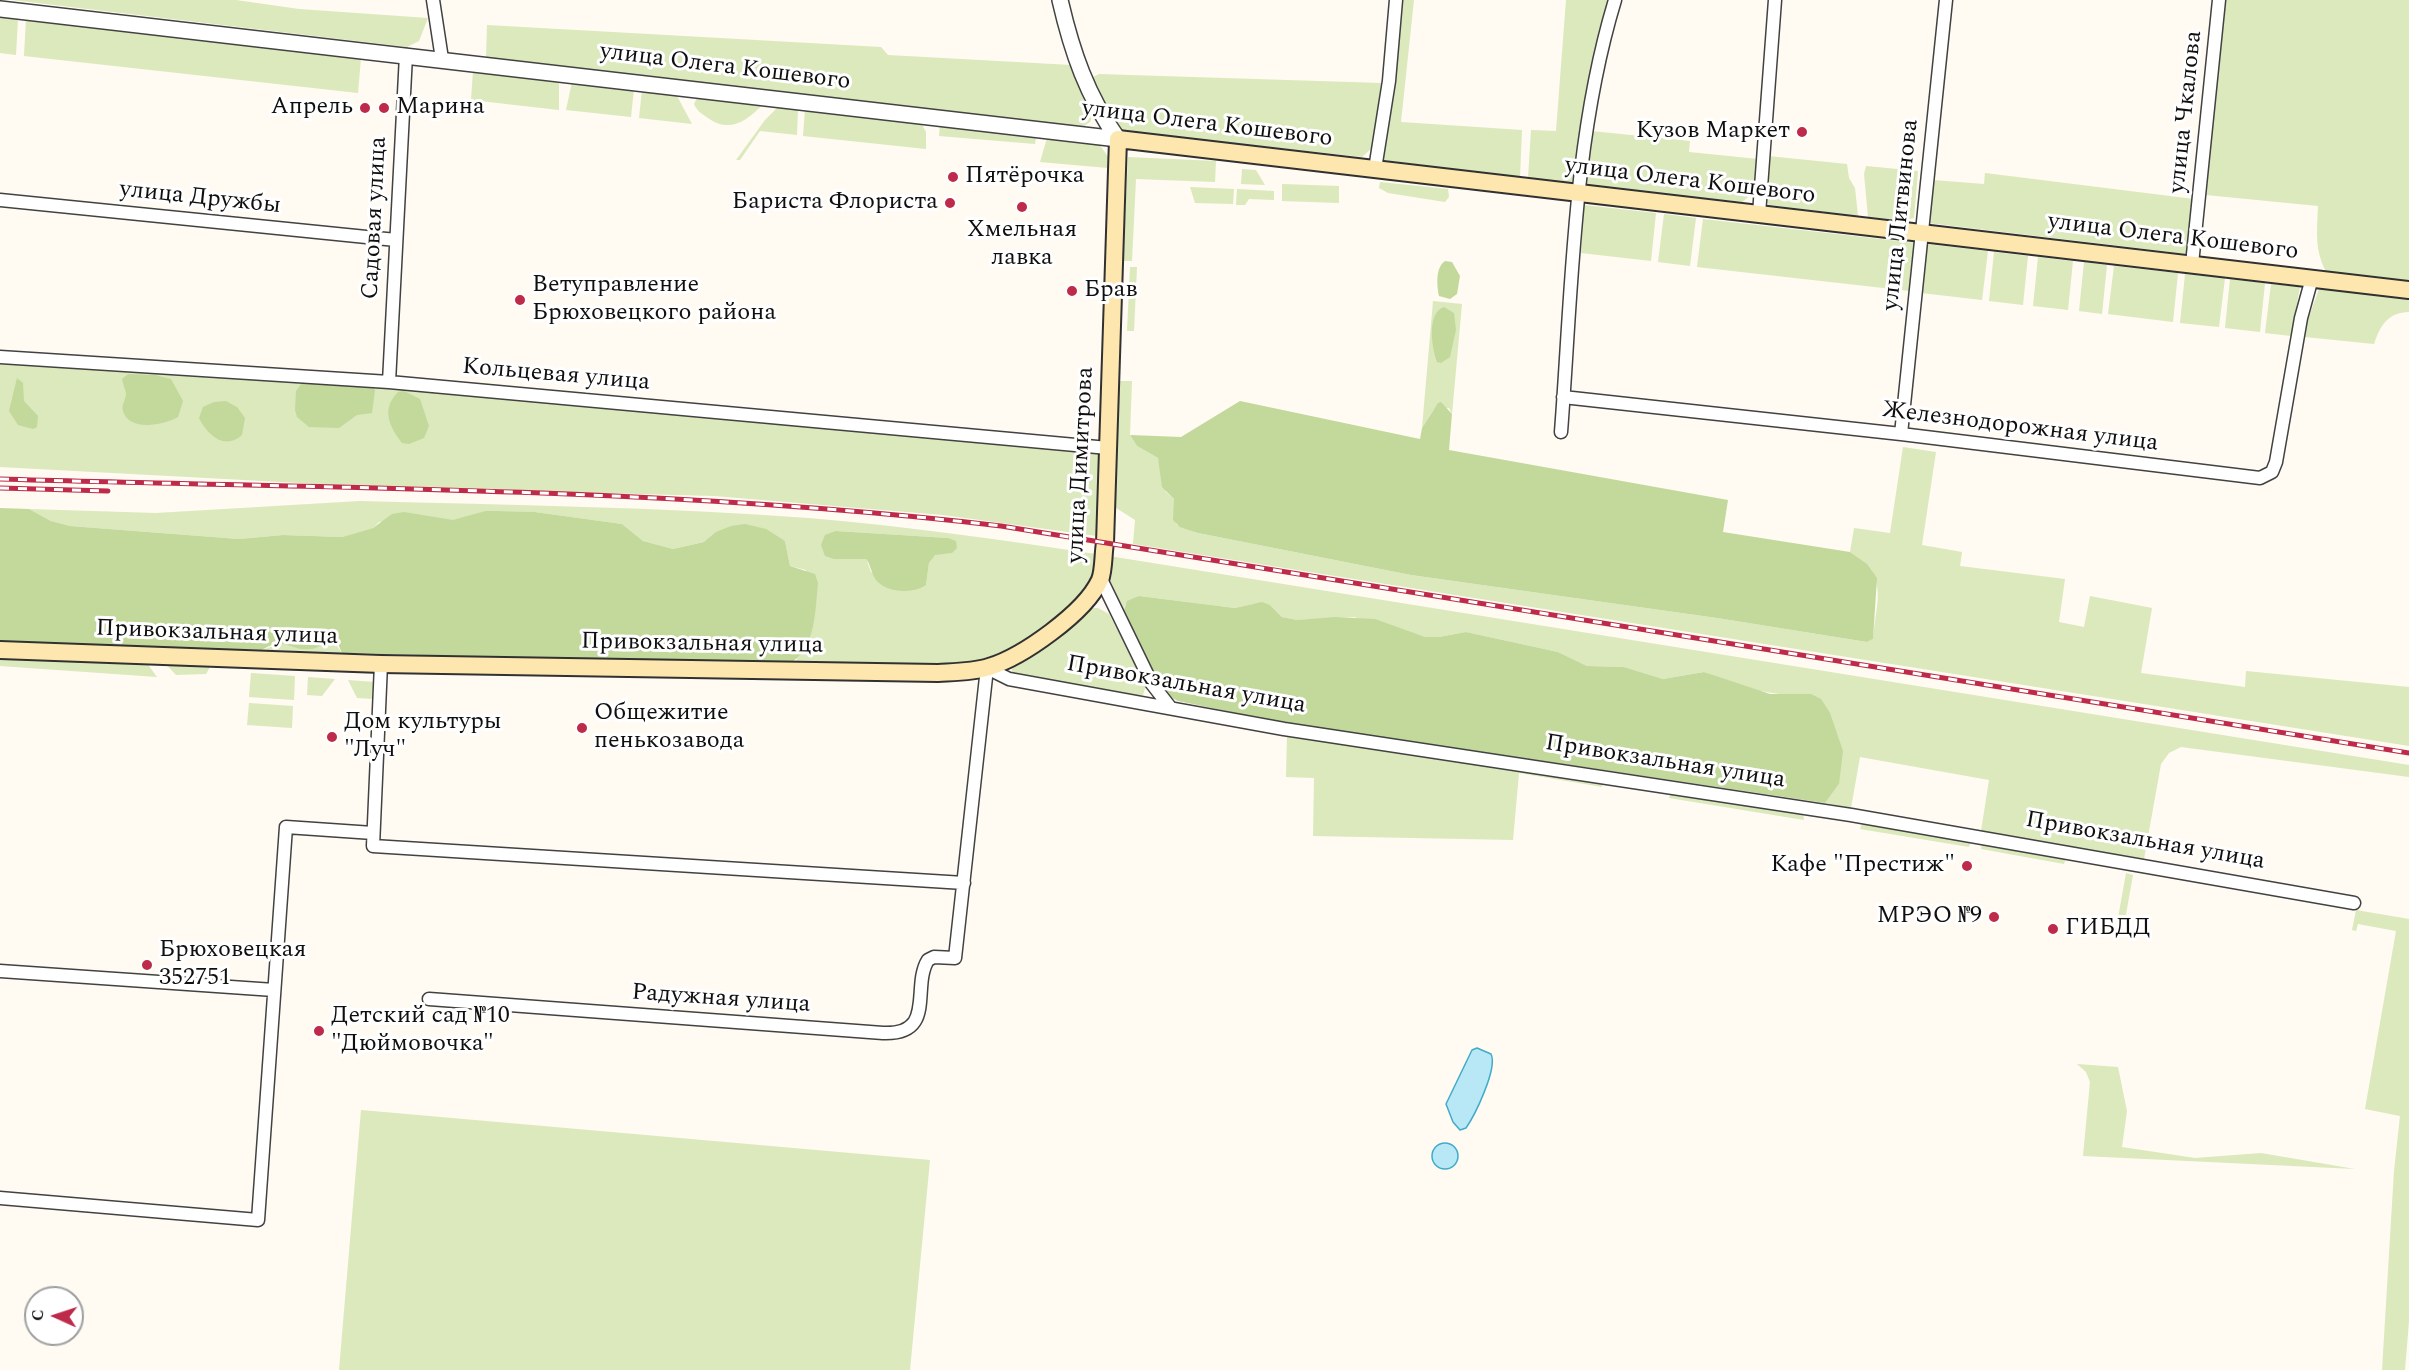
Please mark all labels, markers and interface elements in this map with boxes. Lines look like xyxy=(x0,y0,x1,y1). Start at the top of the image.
street label: улица Чкалова xyxy=(2164,29,2210,195)
street label: улица Олега Кошевого xyxy=(598,38,852,98)
place label: Апрель xyxy=(271,94,353,122)
place label: Марина xyxy=(396,94,485,122)
street label: улица Олега Кошевого xyxy=(1080,95,1334,155)
marker: Апрель xyxy=(358,101,372,115)
marker: Марина xyxy=(377,101,391,115)
place label: Кузов Маркет xyxy=(1636,118,1790,146)
street label: улица Литвинова xyxy=(1878,118,1926,312)
marker: Кузов Маркет xyxy=(1795,125,1809,139)
street label: Садовая улица xyxy=(357,136,395,300)
street label: улица Олега Кошевого xyxy=(1563,152,1817,212)
place label: Пятёрочка xyxy=(965,163,1084,191)
marker: Пятёрочка xyxy=(946,170,960,184)
street label: улица Дружбы xyxy=(118,176,282,222)
place label: Бариста Флориста xyxy=(732,189,938,217)
marker: Бариста Флориста xyxy=(943,196,957,210)
marker: Хмельная лавка xyxy=(1015,200,1029,214)
street label: улица Олега Кошевого xyxy=(2046,208,2300,268)
place label: Хмельная лавка xyxy=(967,217,1077,273)
place label: Ветуправление Брюховецкого района xyxy=(532,272,776,328)
place label: Брав xyxy=(1084,277,1137,305)
marker: Брав xyxy=(1065,284,1079,298)
marker: Ветуправление Брюховецкого района xyxy=(513,293,527,307)
street label: Кольцевая улица xyxy=(461,353,651,399)
street label: улица Димитрова xyxy=(1062,366,1102,564)
street label: Железнодорожная улица xyxy=(1880,397,2160,459)
street label: Привокзальная улица xyxy=(95,615,339,653)
street label: Привокзальная улица xyxy=(580,628,824,662)
street label: Привокзальная улица xyxy=(1064,651,1308,721)
place label: Общежитие пенькозавода xyxy=(594,700,744,756)
place label: Дом культуры "Луч" xyxy=(344,709,501,765)
marker: Общежитие пенькозавода xyxy=(575,721,589,735)
marker: Дом культуры "Луч" xyxy=(325,730,339,744)
street label: Привокзальная улица xyxy=(1543,730,1787,796)
street label: Привокзальная улица xyxy=(2023,807,2267,877)
place label: Кафе "Престиж" xyxy=(1771,852,1955,880)
marker: Кафе "Престиж" xyxy=(1960,859,1974,873)
place label: МРЭО №9 xyxy=(1877,903,1982,931)
marker: МРЭО №9 xyxy=(1987,910,2001,924)
place label: ГИБДД xyxy=(2065,915,2151,943)
marker: ГИБДД xyxy=(2046,922,2060,936)
place label: Брюховецкая 352751 xyxy=(159,937,306,993)
marker: Брюховецкая 352751 xyxy=(140,958,154,972)
street label: Радужная улица xyxy=(631,979,811,1021)
place label: Детский сад №10 "Дюймовочка" xyxy=(331,1003,510,1059)
marker: Детский сад №10 "Дюймовочка" xyxy=(312,1024,326,1038)
north arrow xyxy=(24,1286,84,1346)
text: С xyxy=(26,1309,50,1321)

